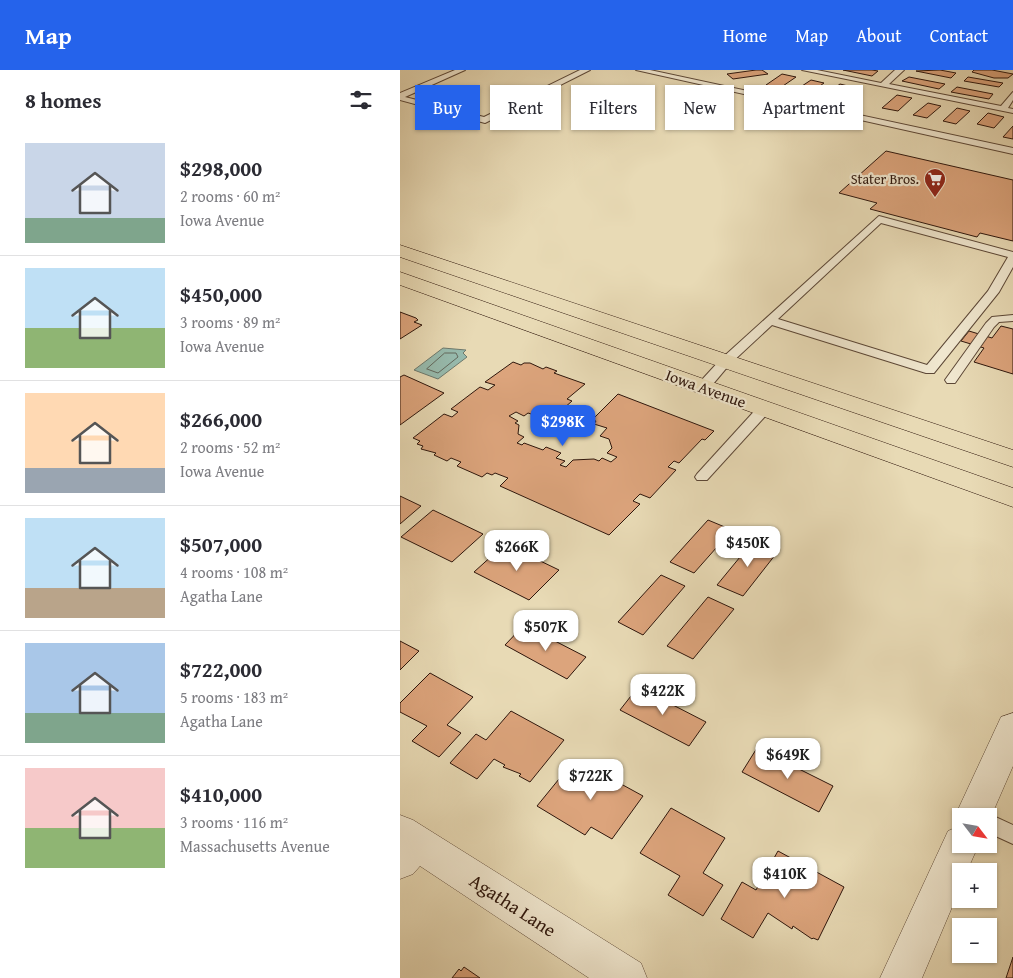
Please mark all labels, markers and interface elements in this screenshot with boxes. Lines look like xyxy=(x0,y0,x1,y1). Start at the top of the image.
text: Map xyxy=(25,18,72,53)
text: Home xyxy=(723,22,767,49)
text: Map xyxy=(795,22,828,49)
text: About xyxy=(856,22,902,49)
text: Contact xyxy=(930,22,988,49)
text: 8 homes xyxy=(25,85,101,116)
chip: Buy xyxy=(415,85,480,130)
chip: Rent xyxy=(490,85,561,130)
chip: Filters xyxy=(571,85,655,130)
chip: New xyxy=(665,85,734,130)
chip: Apartment xyxy=(744,85,863,130)
icon: filters xyxy=(347,86,375,114)
text: $298,000 xyxy=(180,153,262,184)
icon: home xyxy=(65,163,125,223)
supermarket icon: Stater Bros. xyxy=(923,167,947,198)
place label: Stater Bros. xyxy=(851,169,919,189)
text: 2 rooms · 60 m² xyxy=(180,184,280,208)
text: Iowa Avenue xyxy=(180,208,264,232)
text: $450,000 xyxy=(180,279,262,310)
icon: home xyxy=(65,288,125,348)
text: 3 rooms · 89 m² xyxy=(180,310,280,334)
text: Iowa Avenue xyxy=(180,334,264,358)
street label: Iowa Avenue xyxy=(662,362,750,414)
text: $266,000 xyxy=(180,404,262,435)
pin: $298K xyxy=(528,404,598,447)
text: $298K xyxy=(541,409,585,433)
icon: home xyxy=(65,413,125,473)
text: 2 rooms · 52 m² xyxy=(180,435,280,459)
text: Iowa Avenue xyxy=(180,459,264,483)
pin: $450K xyxy=(713,526,783,568)
text: $507,000 xyxy=(180,529,262,560)
pin: $266K xyxy=(482,530,552,572)
text: $450K xyxy=(726,530,770,554)
text: $266K xyxy=(495,534,539,558)
icon: home xyxy=(65,538,125,598)
text: 4 rooms · 108 m² xyxy=(180,560,288,584)
text: Agatha Lane xyxy=(180,584,263,608)
pin: $507K xyxy=(511,610,581,652)
text: $507K xyxy=(524,614,568,638)
text: $722,000 xyxy=(180,654,262,685)
icon: home xyxy=(65,663,125,723)
pin: $422K xyxy=(628,674,698,716)
text: $422K xyxy=(641,678,685,702)
text: 5 rooms · 183 m² xyxy=(180,685,288,709)
text: Agatha Lane xyxy=(180,709,263,733)
pin: $649K xyxy=(753,738,823,780)
text: $649K xyxy=(766,742,810,766)
pin: $722K xyxy=(556,758,626,801)
text: $722K xyxy=(569,763,613,787)
text: $410,000 xyxy=(180,779,262,810)
icon: home xyxy=(65,788,125,848)
north arrow xyxy=(952,808,998,852)
map controls xyxy=(952,808,997,963)
text: 3 rooms · 116 m² xyxy=(180,810,288,834)
text: Massachusetts Avenue xyxy=(180,834,330,858)
pin: $410K xyxy=(750,856,820,899)
text: $410K xyxy=(763,861,807,885)
button: + xyxy=(952,863,997,908)
street label: Agatha Lane xyxy=(464,866,562,944)
button: − xyxy=(952,918,997,963)

